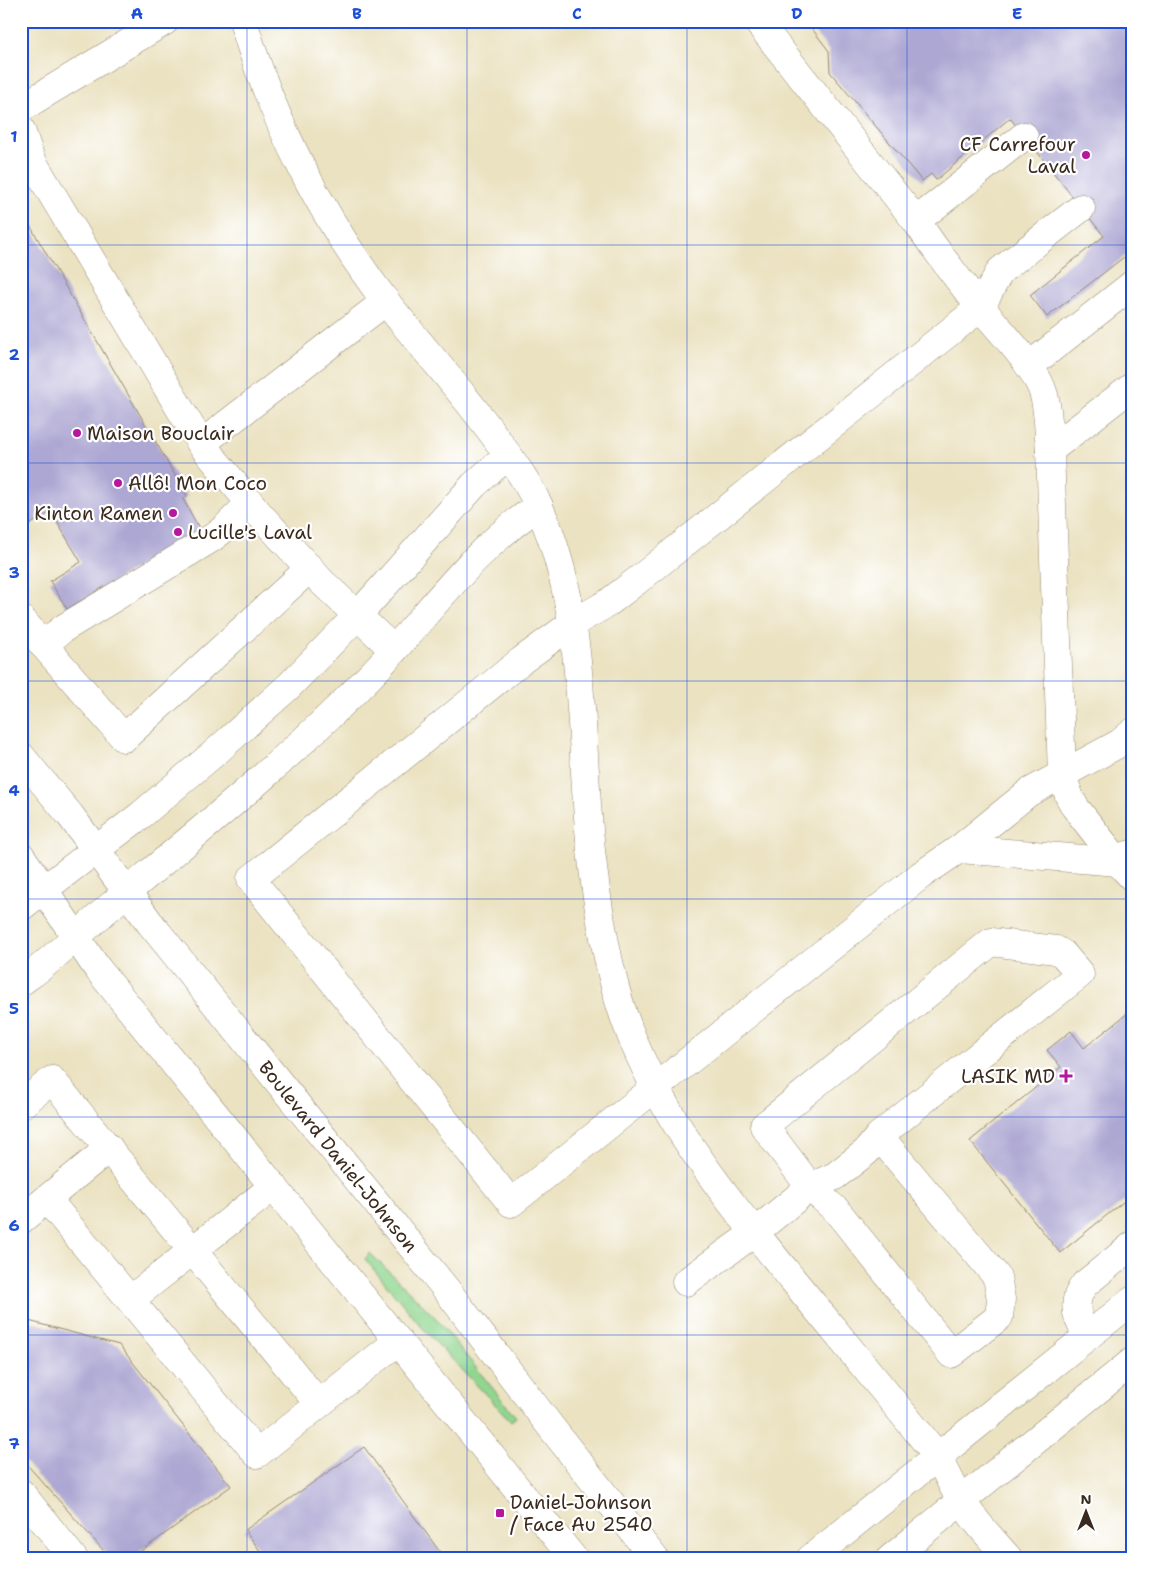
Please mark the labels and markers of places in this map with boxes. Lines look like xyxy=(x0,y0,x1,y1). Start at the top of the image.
place label: CF Carrefour Laval xyxy=(960,132,1076,179)
marker: CF Carrefour Laval xyxy=(1080,149,1092,161)
place label: Maison Bouclair xyxy=(87,421,235,446)
marker: Maison Bouclair xyxy=(71,427,83,439)
place label: Allô! Mon Coco xyxy=(128,471,267,496)
marker: Allô! Mon Coco xyxy=(112,477,124,489)
place label: Kinton Ramen xyxy=(34,501,163,526)
marker: Kinton Ramen xyxy=(167,507,179,519)
place label: Lucille's Laval xyxy=(188,520,312,545)
marker: Lucille's Laval xyxy=(172,526,184,538)
place label: LASIK MD xyxy=(961,1064,1055,1089)
marker: LASIK MD xyxy=(1059,1069,1073,1083)
place label: Daniel-Johnson / Face Au 2540 xyxy=(510,1490,653,1537)
marker: Daniel-Johnson / Face Au 2540 xyxy=(494,1507,506,1519)

